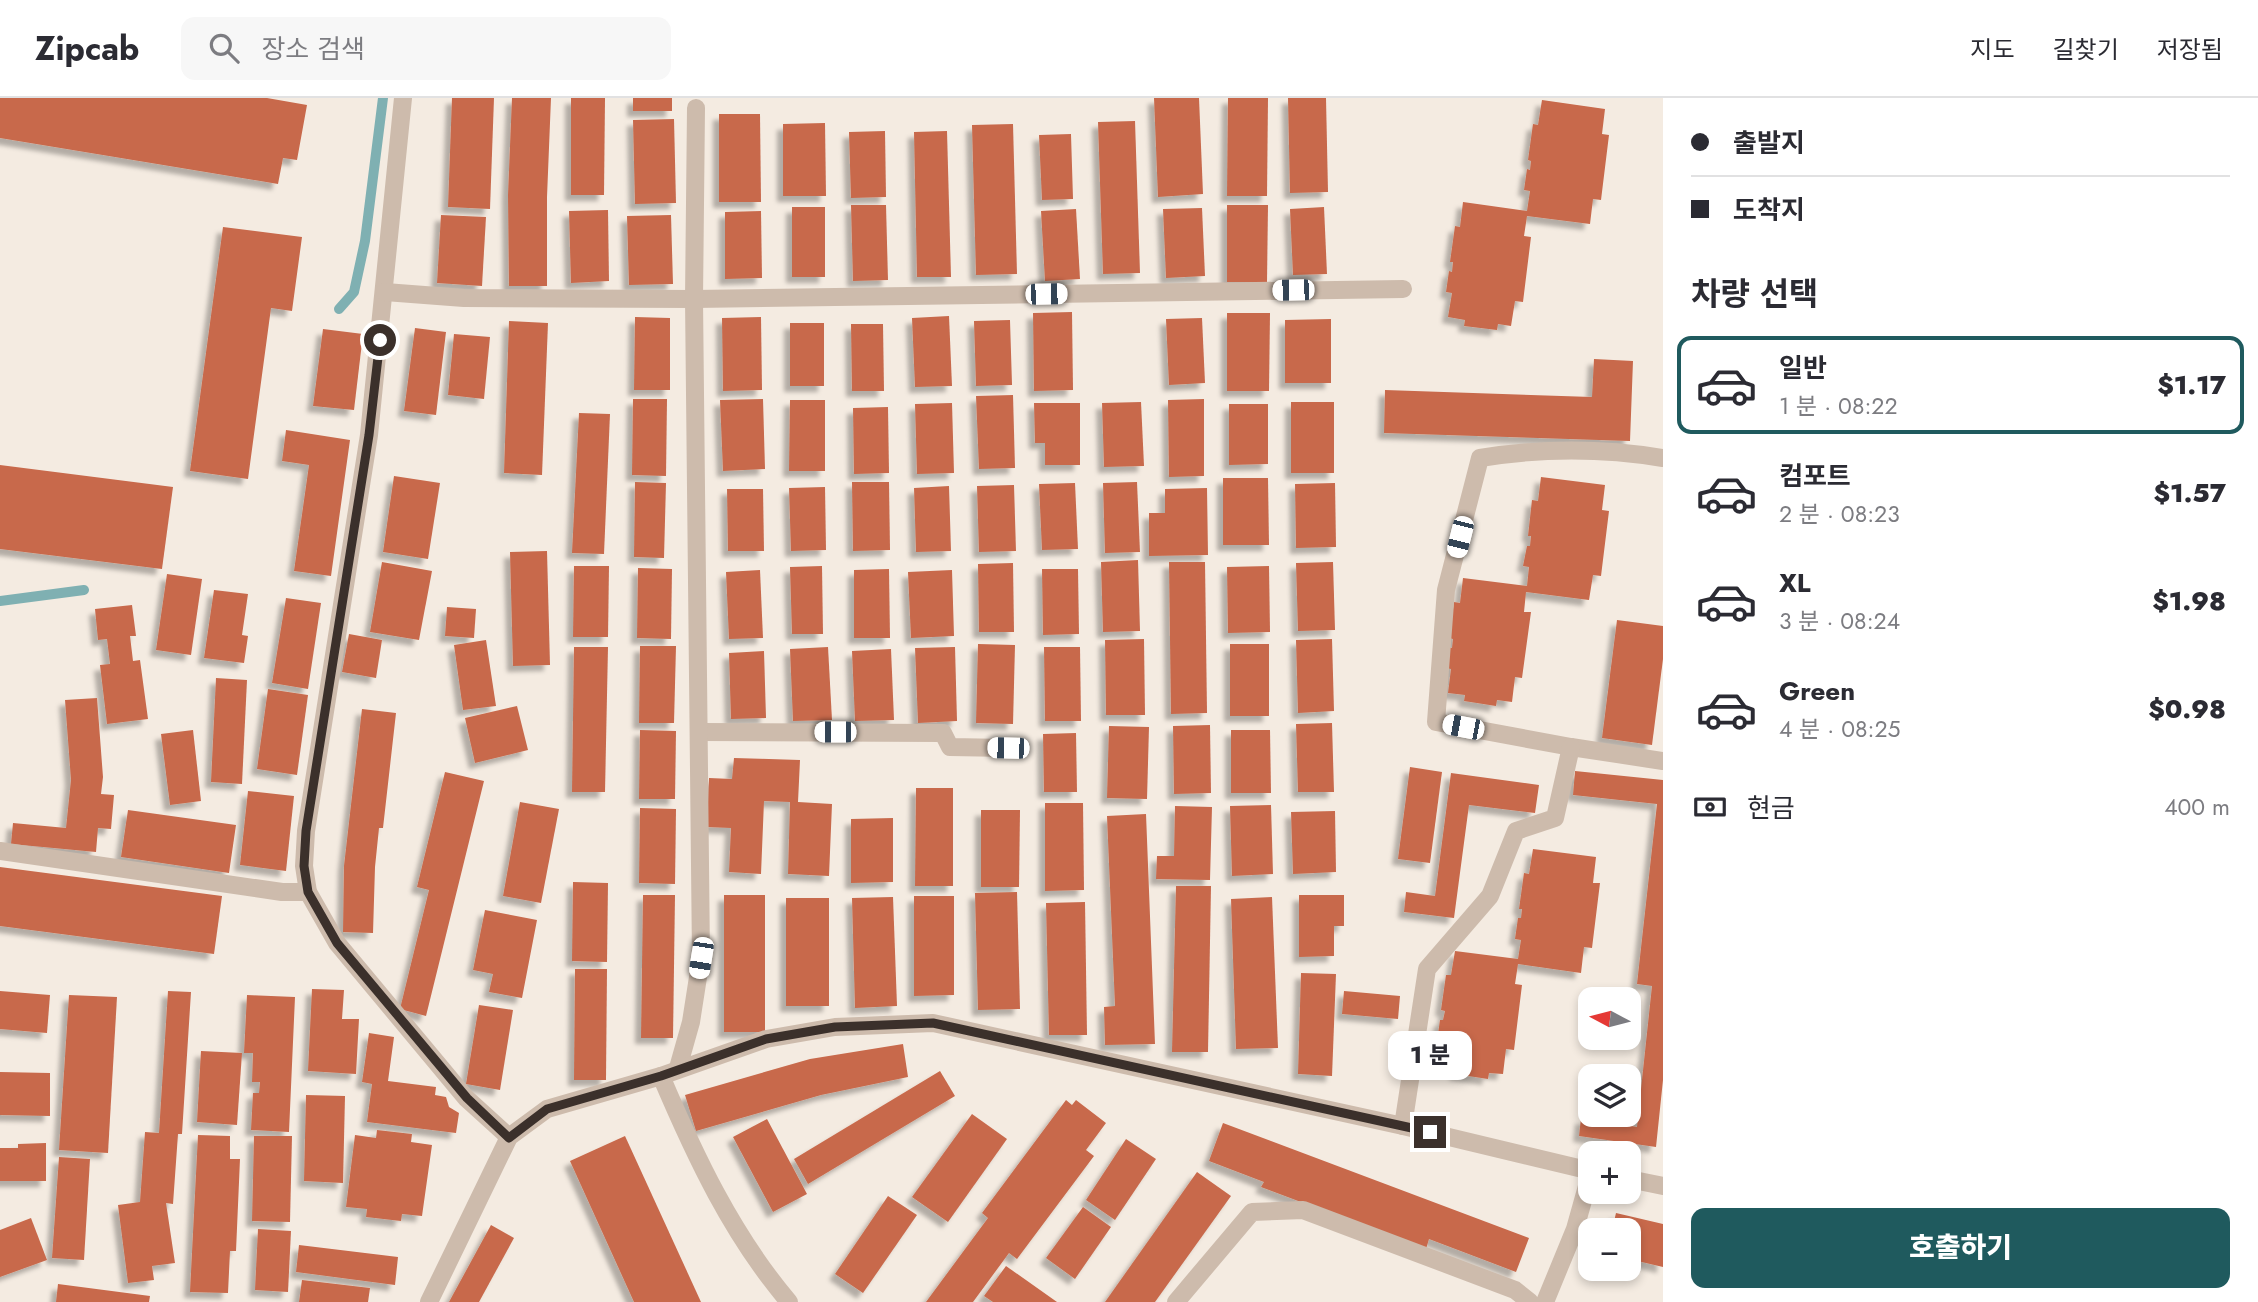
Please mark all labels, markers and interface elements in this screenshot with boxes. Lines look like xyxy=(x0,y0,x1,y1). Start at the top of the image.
search box xyxy=(181,17,671,80)
text: Zipcab xyxy=(35,25,139,72)
icon: search xyxy=(205,29,243,67)
text: 장소 검색 xyxy=(261,30,365,68)
text: 지도 xyxy=(1970,32,2015,67)
text: 길찾기 xyxy=(2053,32,2119,67)
text: 저장됨 xyxy=(2157,32,2223,67)
text: 출발지 xyxy=(1733,124,1805,162)
text: 도착지 xyxy=(1733,191,1805,229)
text: 차량 선택 xyxy=(1691,271,1818,317)
car xyxy=(1272,279,1315,301)
car xyxy=(1025,283,1068,305)
route start xyxy=(364,324,396,356)
text: 일반 xyxy=(1779,349,1827,387)
icon: car xyxy=(1695,354,1758,417)
text: $1.17 xyxy=(2157,366,2226,404)
text: 1 분 · 08:22 xyxy=(1779,389,1898,423)
text: 컴포트 xyxy=(1779,457,1851,495)
icon: car xyxy=(1695,462,1758,525)
text: $1.57 xyxy=(2154,474,2226,512)
text: 2 분 · 08:23 xyxy=(1779,497,1900,531)
car xyxy=(1445,514,1476,560)
text: XL xyxy=(1779,564,1811,602)
icon: car xyxy=(1695,570,1758,633)
text: $1.98 xyxy=(2152,582,2226,620)
text: 3 분 · 08:24 xyxy=(1779,604,1900,638)
text: Green xyxy=(1779,672,1855,710)
icon: car xyxy=(1695,678,1758,741)
text: $0.98 xyxy=(2148,690,2226,728)
text: 4 분 · 08:25 xyxy=(1779,712,1901,746)
car xyxy=(1441,713,1486,741)
car xyxy=(815,722,857,743)
car xyxy=(987,737,1030,759)
icon: cash xyxy=(1691,788,1729,826)
text: 현금 xyxy=(1747,789,1795,827)
text: 400 m xyxy=(2164,790,2230,824)
car xyxy=(688,936,715,980)
north arrow xyxy=(1578,987,1642,1050)
map controls xyxy=(1578,987,1641,1281)
callout: 1 분 xyxy=(1388,1030,1472,1080)
text: 1 분 xyxy=(1410,1038,1450,1072)
button: layers xyxy=(1578,1064,1641,1127)
route end xyxy=(1414,1116,1446,1148)
button: + xyxy=(1578,1141,1641,1204)
button: 호출하기 xyxy=(1691,1208,2230,1288)
button: − xyxy=(1578,1218,1641,1281)

